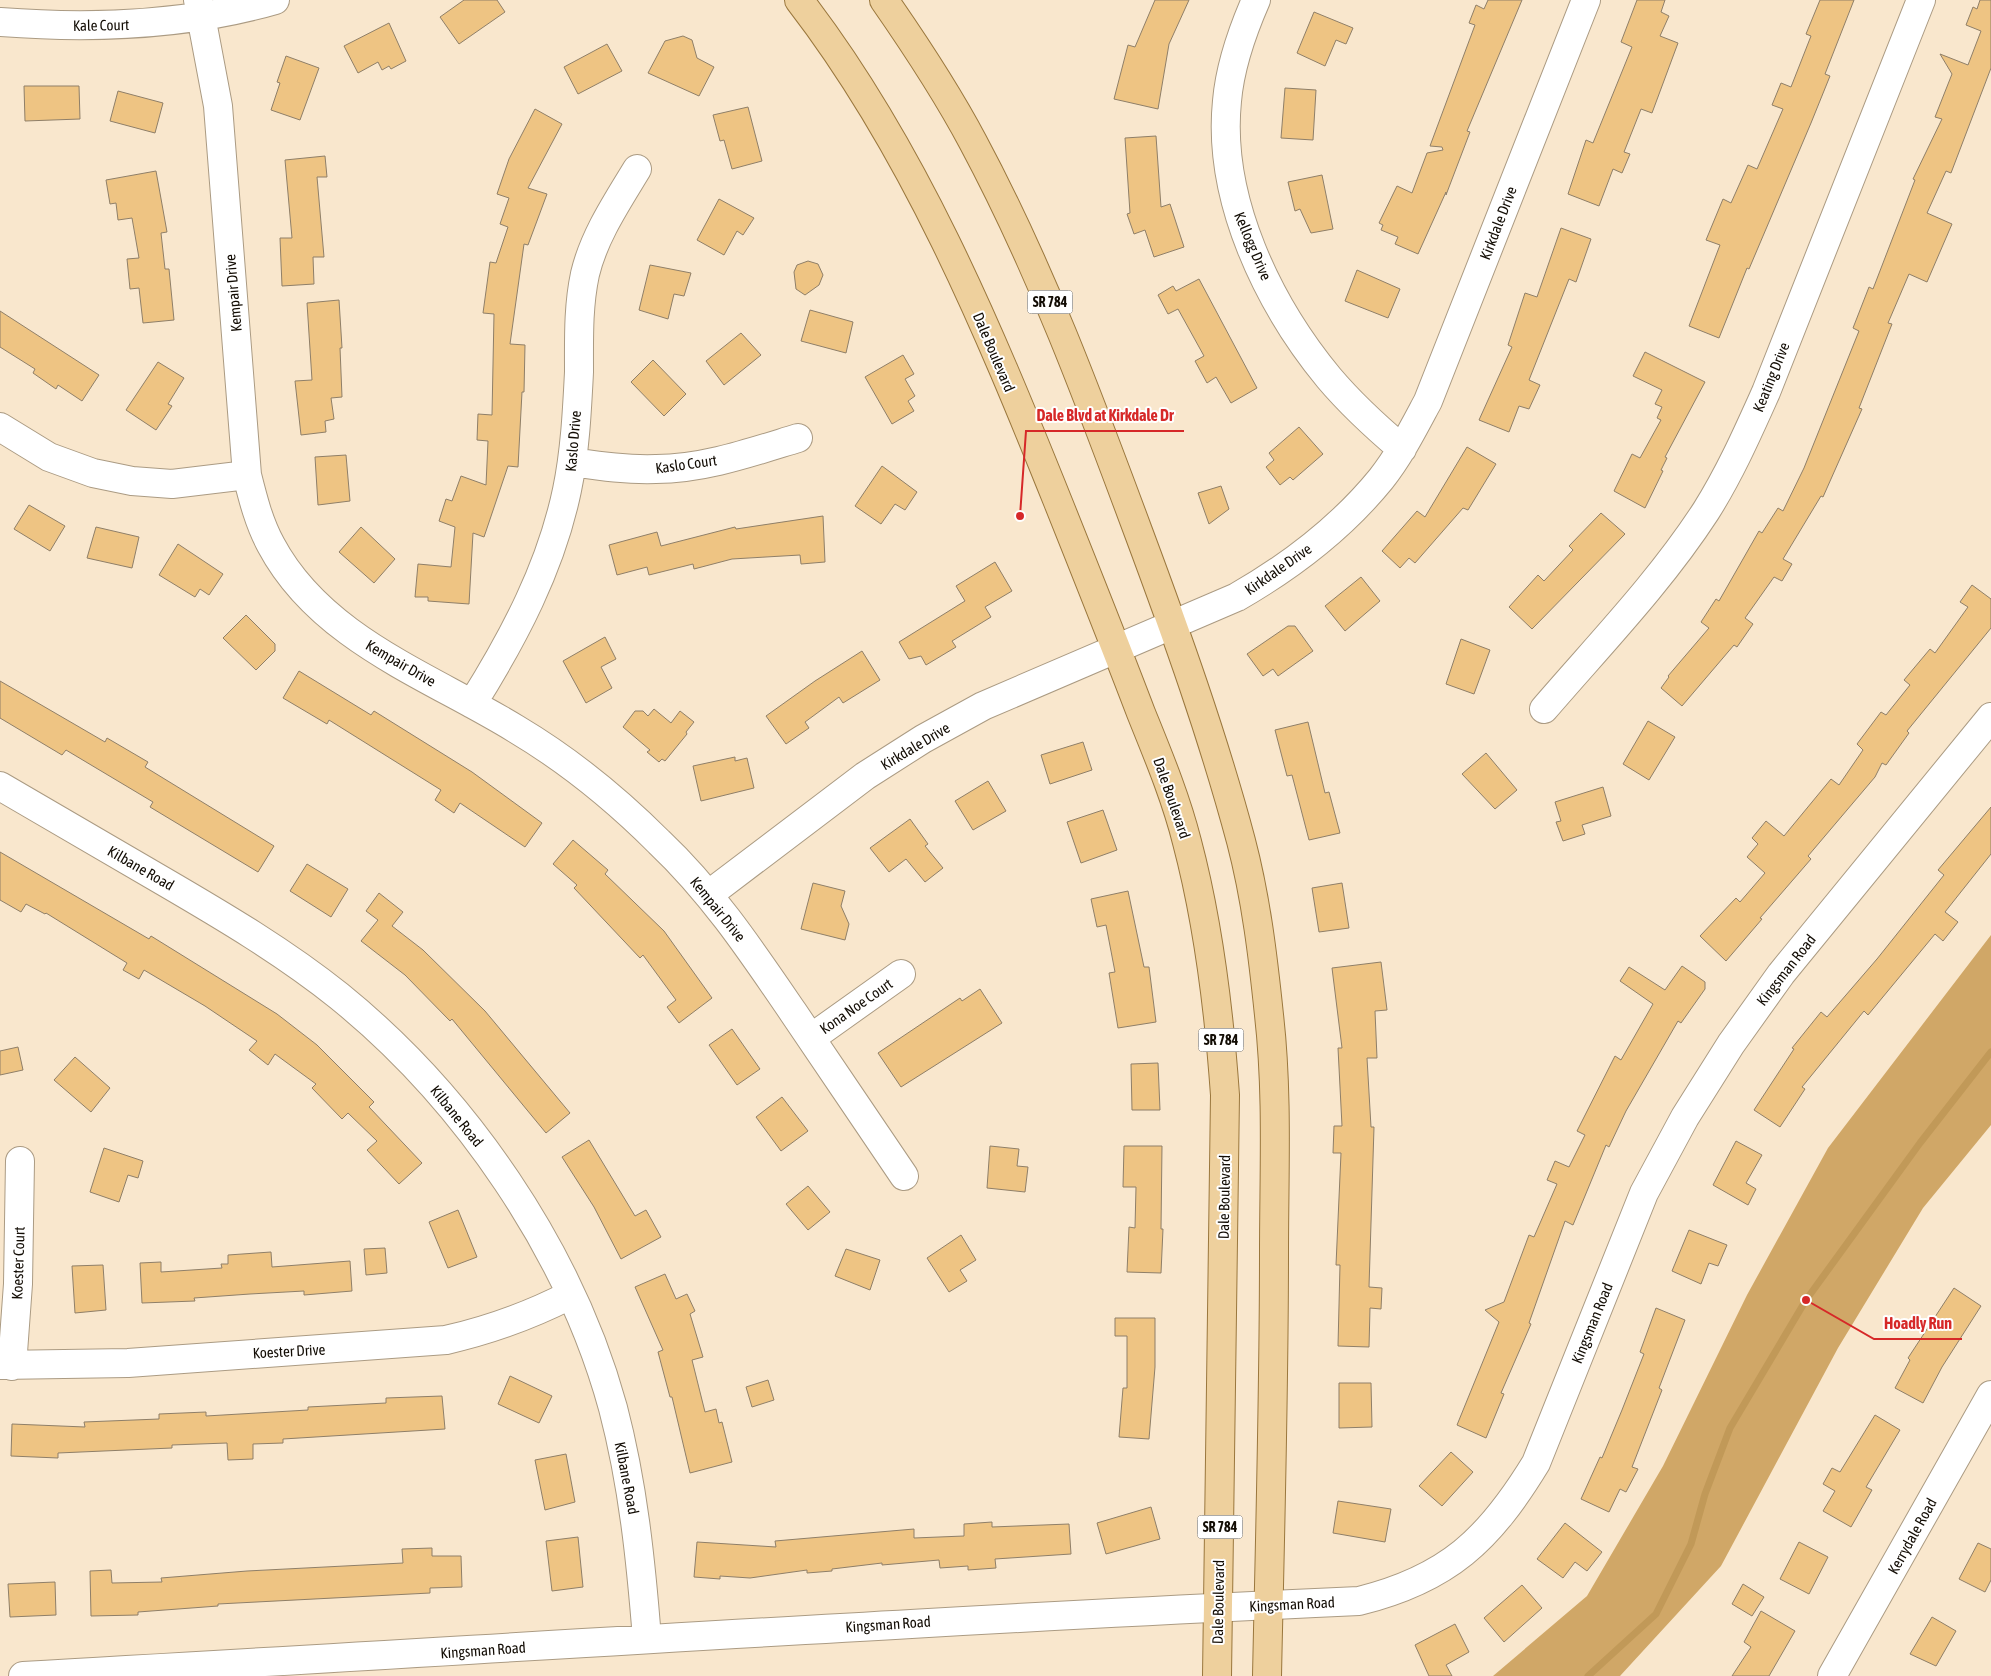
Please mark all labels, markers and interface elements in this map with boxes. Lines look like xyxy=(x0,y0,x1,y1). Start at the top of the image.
street label: Kale Court xyxy=(73,16,129,34)
street label: Kirkdale Drive xyxy=(1476,184,1520,262)
street label: Kellogg Drive xyxy=(1231,209,1275,283)
street label: Kempair Drive xyxy=(221,253,245,332)
road number: SR 784 xyxy=(1028,290,1072,314)
street label: Dale Boulevard xyxy=(970,310,1018,394)
street label: Keating Drive xyxy=(1749,340,1793,414)
callout: Dale Blvd at Kirkdale Dr xyxy=(1026,400,1184,431)
text: Dale Blvd at Kirkdale Dr xyxy=(1036,406,1174,424)
street label: Kaslo Drive xyxy=(562,410,584,472)
street label: Kaslo Court xyxy=(654,451,718,477)
street label: Kirkdale Drive xyxy=(1241,540,1315,598)
street label: Kempair Drive xyxy=(363,636,439,690)
street label: Kirkdale Drive xyxy=(877,719,953,773)
street label: Dale Boulevard xyxy=(1150,755,1194,841)
street label: Kilbane Road xyxy=(105,842,177,894)
street label: Kempair Drive xyxy=(687,873,749,945)
street label: Kingsman Road xyxy=(1753,931,1819,1009)
street label: Kona Noe Court xyxy=(816,975,896,1037)
road number: SR 784 xyxy=(1198,1028,1244,1052)
street label: Kilbane Road xyxy=(427,1082,487,1150)
street label: Dale Boulevard xyxy=(1215,1155,1233,1239)
street label: Koester Court xyxy=(8,1226,28,1300)
street label: Kingsman Road xyxy=(1568,1280,1616,1366)
callout: Hoadly Run xyxy=(1874,1308,1962,1339)
text: Hoadly Run xyxy=(1884,1314,1952,1332)
street label: Koester Drive xyxy=(252,1341,326,1361)
street label: Kilbane Road xyxy=(612,1440,642,1516)
street label: Kerrydale Road xyxy=(1884,1495,1940,1577)
road number: SR 784 xyxy=(1198,1515,1242,1538)
street label: Dale Boulevard xyxy=(1209,1560,1227,1644)
street label: Kingsman Road xyxy=(1249,1593,1335,1615)
street label: Kingsman Road xyxy=(845,1613,931,1635)
street label: Kingsman Road xyxy=(440,1639,526,1661)

